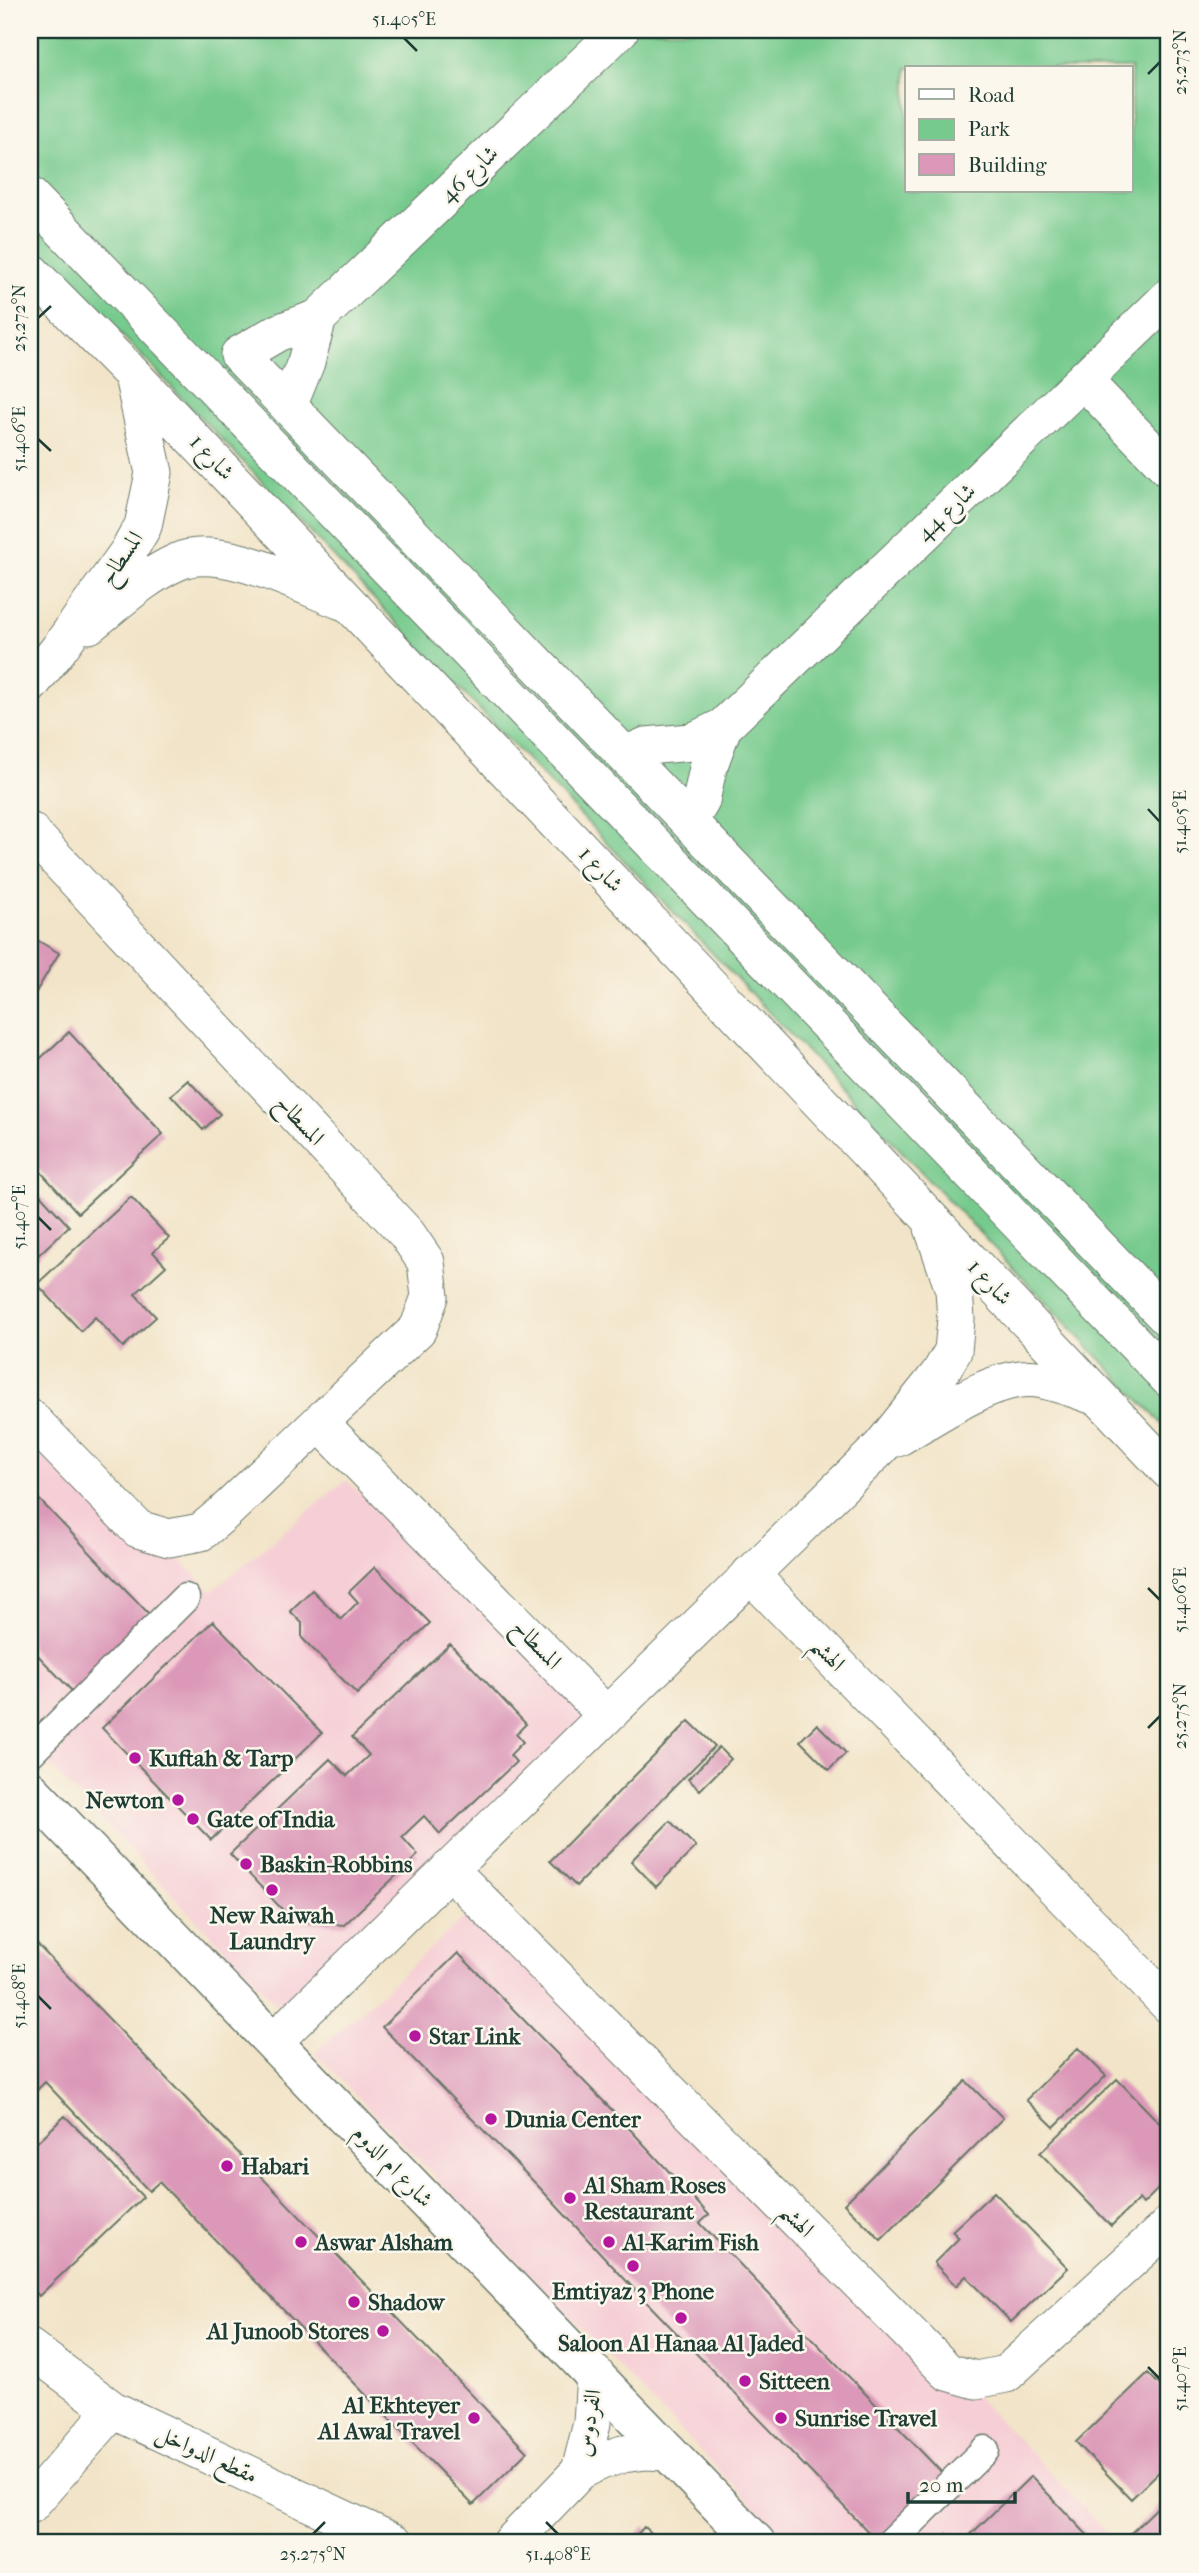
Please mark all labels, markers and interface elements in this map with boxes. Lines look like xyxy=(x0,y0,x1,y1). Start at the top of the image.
text: 51.405°E xyxy=(372,9,436,30)
text: 25.273°N xyxy=(1170,29,1191,95)
legend xyxy=(905,66,1132,192)
text: Road xyxy=(968,83,1015,107)
text: Park xyxy=(968,117,1010,141)
street label: شارع 46 xyxy=(434,140,508,213)
text: Building xyxy=(968,153,1047,177)
text: 25.272°N xyxy=(9,284,30,352)
text: 51.406°E xyxy=(9,406,30,472)
street label: شارع 1 xyxy=(180,428,240,490)
street label: شارع 44 xyxy=(911,477,985,551)
street label: المسطاح xyxy=(93,526,155,594)
text: 51.405°E xyxy=(1170,790,1191,854)
street label: شارع 1 xyxy=(569,840,629,902)
street label: المسطاح xyxy=(265,1089,330,1156)
text: 51.407°E xyxy=(9,1185,30,1249)
street label: شارع 1 xyxy=(958,1253,1018,1315)
text: 51.406°E xyxy=(1170,1567,1191,1633)
street label: المسطاح xyxy=(502,1613,567,1680)
street label: الهشم xyxy=(799,1631,851,1683)
text: 25.275°N xyxy=(1170,1682,1191,1749)
place label: Kuftah & Tarp xyxy=(149,1745,294,1772)
marker: Kuftah & Tarp xyxy=(127,1750,143,1766)
place label: Newton xyxy=(86,1787,165,1814)
marker: Newton xyxy=(170,1792,186,1808)
place label: Gate of India xyxy=(207,1806,336,1833)
marker: Gate of India xyxy=(185,1811,201,1827)
place label: Baskin-Robbins xyxy=(260,1851,413,1878)
marker: Baskin-Robbins xyxy=(238,1856,254,1872)
marker: New Raiwah Laundry xyxy=(264,1882,280,1898)
place label: New Raiwah Laundry xyxy=(210,1902,336,1955)
text: 51.408°E xyxy=(9,1963,30,2029)
place label: Star Link xyxy=(429,2023,521,2050)
marker: Star Link xyxy=(407,2028,423,2044)
place label: Dunia Center xyxy=(505,2106,642,2133)
marker: Dunia Center xyxy=(483,2111,499,2127)
street label: شارع ام الدوم xyxy=(343,2119,439,2217)
place label: Habari xyxy=(241,2153,309,2180)
marker: Habari xyxy=(219,2158,235,2174)
place label: Al Sham Roses Restaurant xyxy=(582,2172,727,2225)
marker: Al Sham Roses Restaurant xyxy=(562,2190,578,2206)
street label: الهشم xyxy=(768,2197,820,2249)
place label: Aswar Alsham xyxy=(313,2229,454,2256)
place label: Al-Karim Fish xyxy=(621,2229,760,2256)
marker: Aswar Alsham xyxy=(293,2234,309,2250)
marker: Al-Karim Fish xyxy=(601,2234,617,2250)
marker: Emtiyaz 3 Phone xyxy=(625,2258,641,2274)
place label: Emtiyaz 3 Phone xyxy=(552,2278,715,2305)
place label: Shadow xyxy=(368,2289,446,2316)
marker: Shadow xyxy=(346,2294,362,2310)
marker: Saloon Al Hanaa Al Jaded xyxy=(673,2310,689,2326)
place label: Al Junoob Stores xyxy=(205,2318,370,2345)
marker: Al Junoob Stores xyxy=(375,2323,391,2339)
place label: Saloon Al Hanaa Al Jaded xyxy=(558,2330,806,2357)
text: 51.407°E xyxy=(1170,2347,1191,2411)
place label: Sitteen xyxy=(759,2368,831,2395)
marker: Sitteen xyxy=(737,2373,753,2389)
street label: الفردوس xyxy=(569,2387,608,2459)
place label: Al Ekhteyer Al Awal Travel xyxy=(316,2392,461,2445)
place label: Sunrise Travel xyxy=(795,2405,938,2432)
marker: Al Ekhteyer Al Awal Travel xyxy=(466,2410,482,2426)
marker: Sunrise Travel xyxy=(773,2410,789,2426)
street label: مقطع الدواخل xyxy=(149,2419,262,2496)
scale bar xyxy=(908,2461,1015,2505)
text: 20 m xyxy=(919,2473,964,2497)
text: 25.275°N xyxy=(280,2544,347,2565)
text: 51.408°E xyxy=(525,2544,591,2565)

